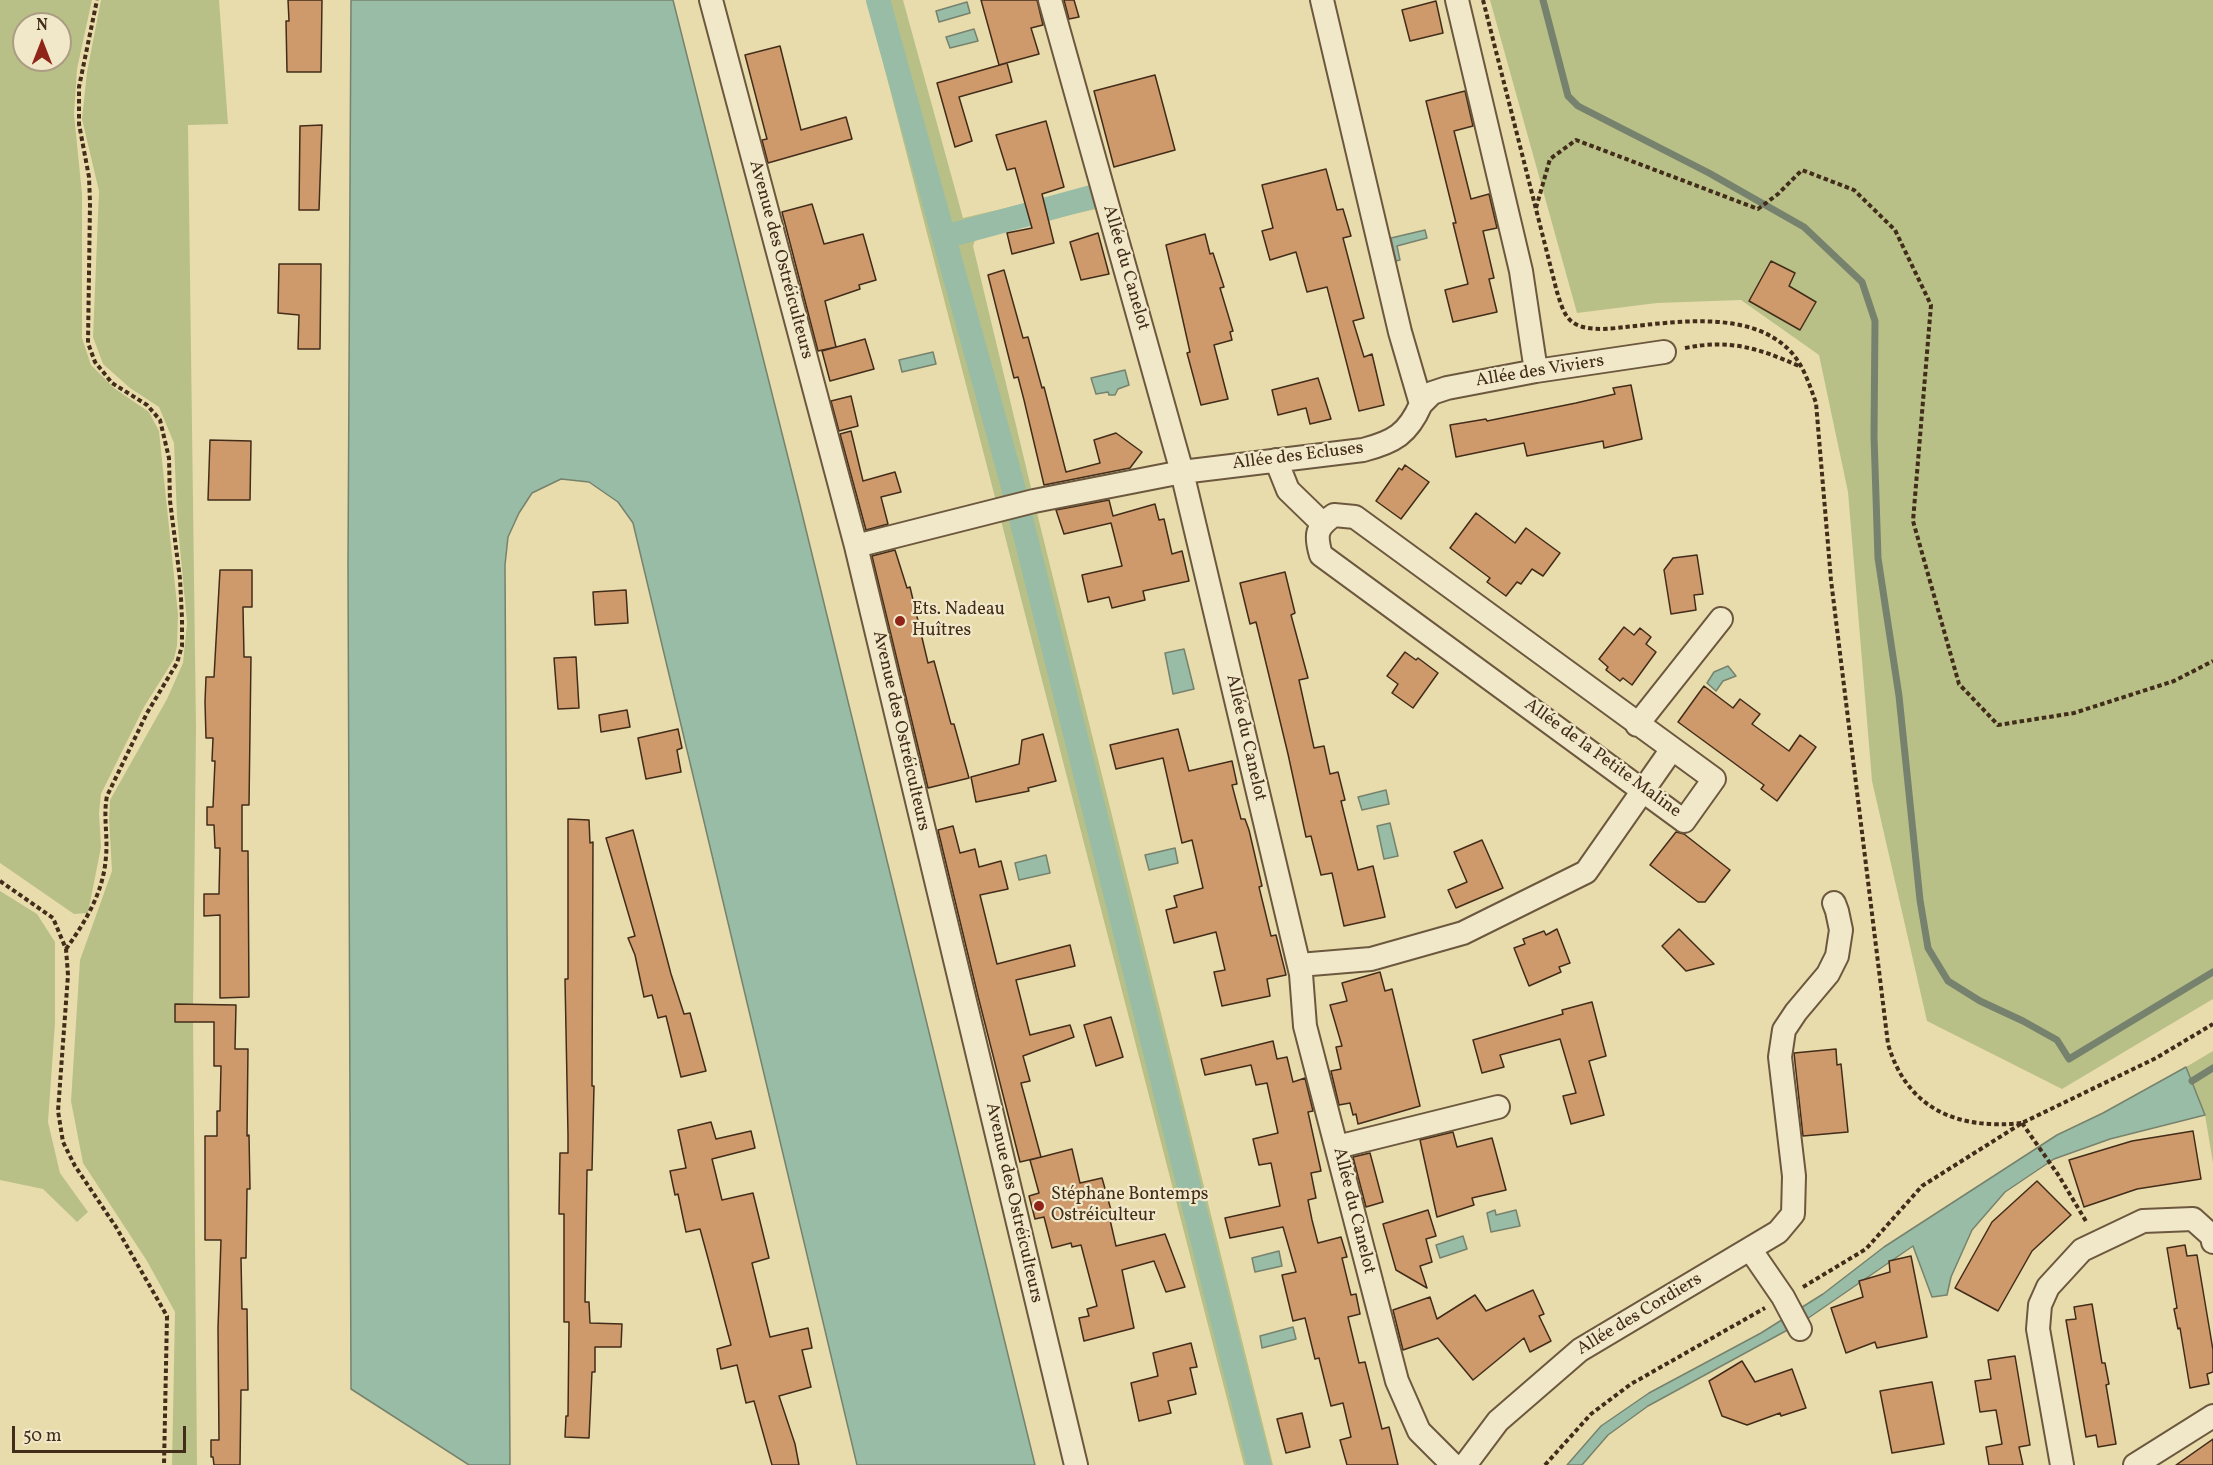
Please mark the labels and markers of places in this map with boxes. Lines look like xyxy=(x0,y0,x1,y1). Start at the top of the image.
place label: Ets. Nadeau Huîtres xyxy=(912,600,1005,642)
marker: Ets. Nadeau Huîtres xyxy=(893,614,907,628)
place label: Stéphane Bontemps Ostréiculteur xyxy=(1051,1185,1208,1228)
marker: Stéphane Bontemps Ostréiculteur xyxy=(1032,1199,1046,1213)

